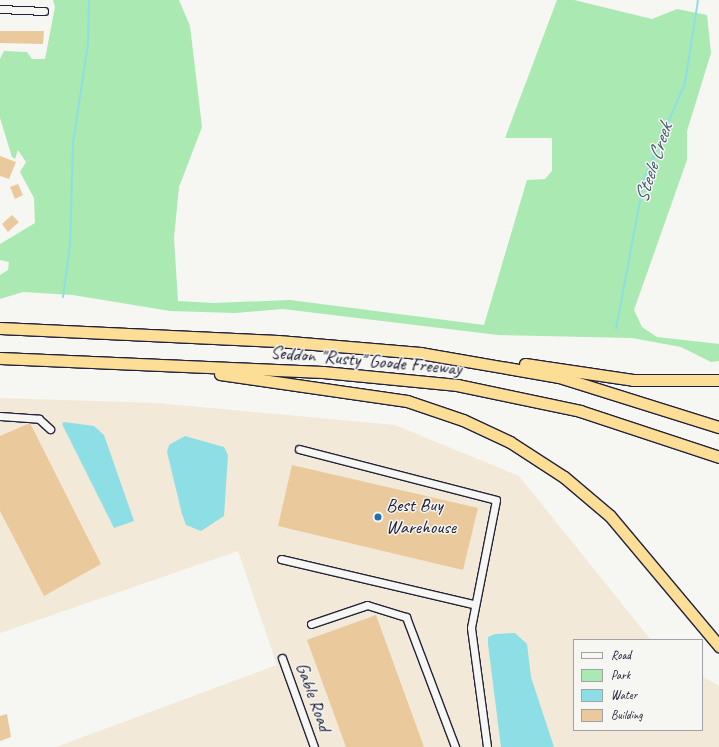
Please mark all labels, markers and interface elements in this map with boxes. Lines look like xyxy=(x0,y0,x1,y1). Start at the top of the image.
water label: Steele Creek xyxy=(629,121,677,205)
street label: Seddon "Rusty" Goode Freeway xyxy=(269,341,463,381)
place label: Best Buy Warehouse xyxy=(386,495,456,539)
marker: Best Buy Warehouse xyxy=(373,512,383,522)
legend xyxy=(573,639,703,731)
text: Road xyxy=(611,647,631,663)
street label: Gable Road xyxy=(290,659,336,735)
text: Park xyxy=(611,667,630,683)
text: Water xyxy=(611,687,637,703)
text: Building xyxy=(611,707,643,723)

